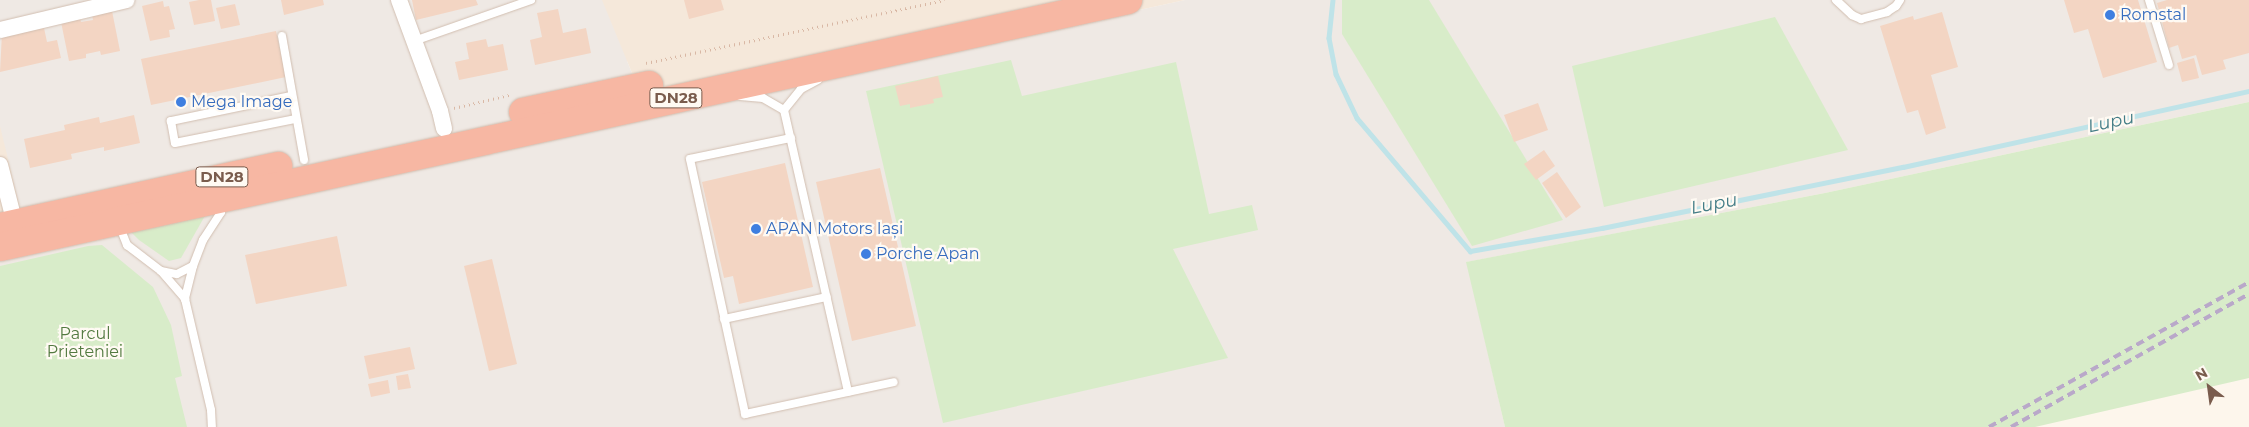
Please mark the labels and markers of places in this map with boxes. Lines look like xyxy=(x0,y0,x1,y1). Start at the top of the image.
place label: Romstal xyxy=(2120,5,2186,25)
marker: Romstal xyxy=(2104,9,2116,21)
place label: Mega Image xyxy=(191,92,292,112)
marker: Mega Image xyxy=(175,96,187,108)
place label: APAN Motors Iași xyxy=(766,219,903,239)
marker: APAN Motors Iași xyxy=(750,223,762,235)
place label: Porche Apan xyxy=(876,244,980,264)
marker: Porche Apan xyxy=(860,248,872,260)

